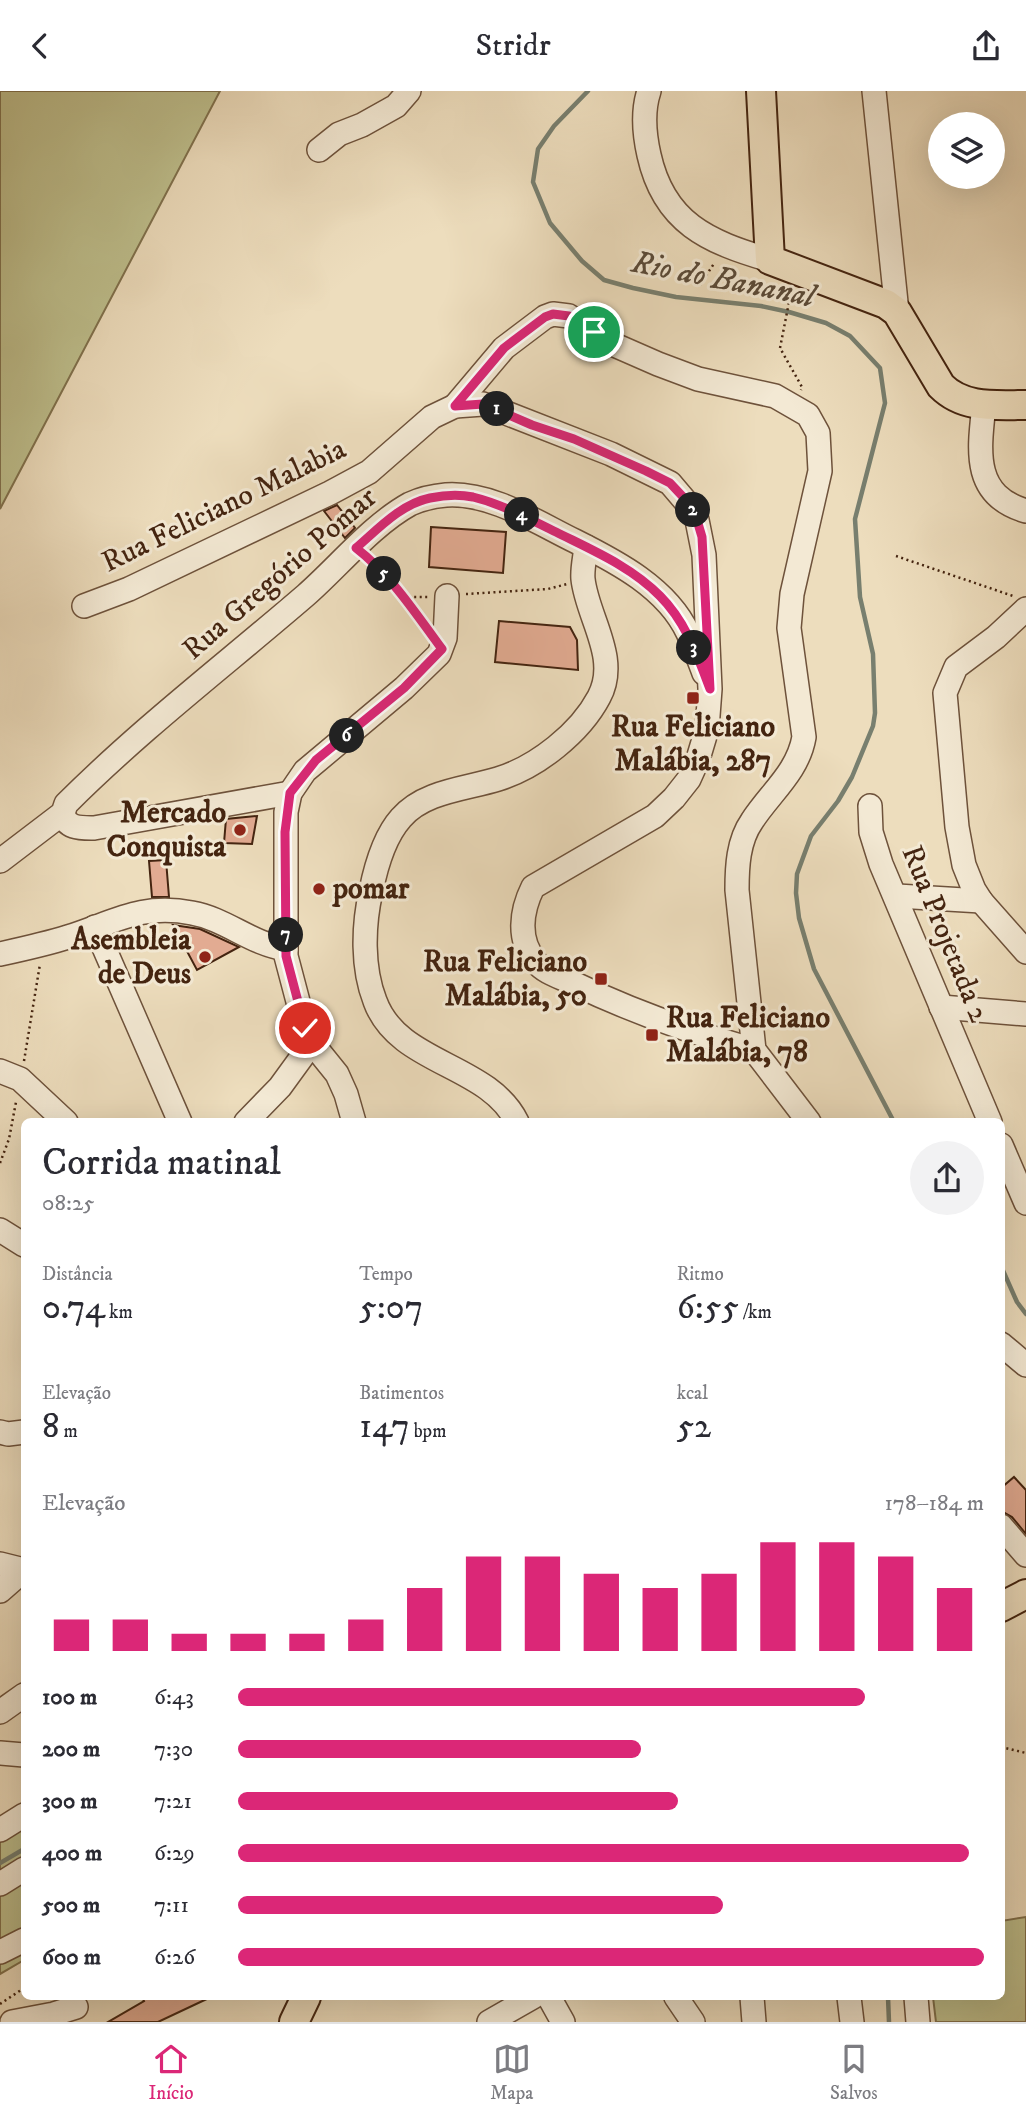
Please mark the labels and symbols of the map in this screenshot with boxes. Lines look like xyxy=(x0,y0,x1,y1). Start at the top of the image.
water label: Rio do Bananal xyxy=(627,243,821,318)
pin xyxy=(564,302,624,362)
pin: 1 xyxy=(480,391,514,427)
street label: Rua Feliciano Malabia xyxy=(96,431,352,581)
street label: Rua Gregório Pomar xyxy=(175,480,385,668)
pin: 2 xyxy=(676,493,710,527)
pin: 4 xyxy=(504,497,540,533)
pin: 5 xyxy=(366,557,402,591)
pin: 3 xyxy=(676,631,712,665)
marker: Rua Feliciano Malábia, 287 xyxy=(685,690,701,706)
place label: Rua Feliciano Malábia, 287 xyxy=(611,709,775,780)
pin: 6 xyxy=(330,719,364,753)
place label: Mercado Conquista xyxy=(106,795,227,866)
marker: Mercado Conquista xyxy=(232,822,248,838)
street label: Rua Projetada 2 xyxy=(893,840,997,1028)
place label: pomar xyxy=(332,871,410,908)
marker: pomar xyxy=(311,881,327,897)
pin: 7 xyxy=(268,917,304,953)
place label: Asembleia de Deus xyxy=(70,922,192,993)
place label: Rua Feliciano Malábia, 50 xyxy=(423,944,587,1015)
marker: Asembleia de Deus xyxy=(197,949,213,965)
marker: Rua Feliciano Malábia, 50 xyxy=(593,971,609,987)
pin xyxy=(275,998,335,1058)
place label: Rua Feliciano Malábia, 78 xyxy=(666,1000,830,1071)
marker: Rua Feliciano Malábia, 78 xyxy=(644,1027,660,1043)

